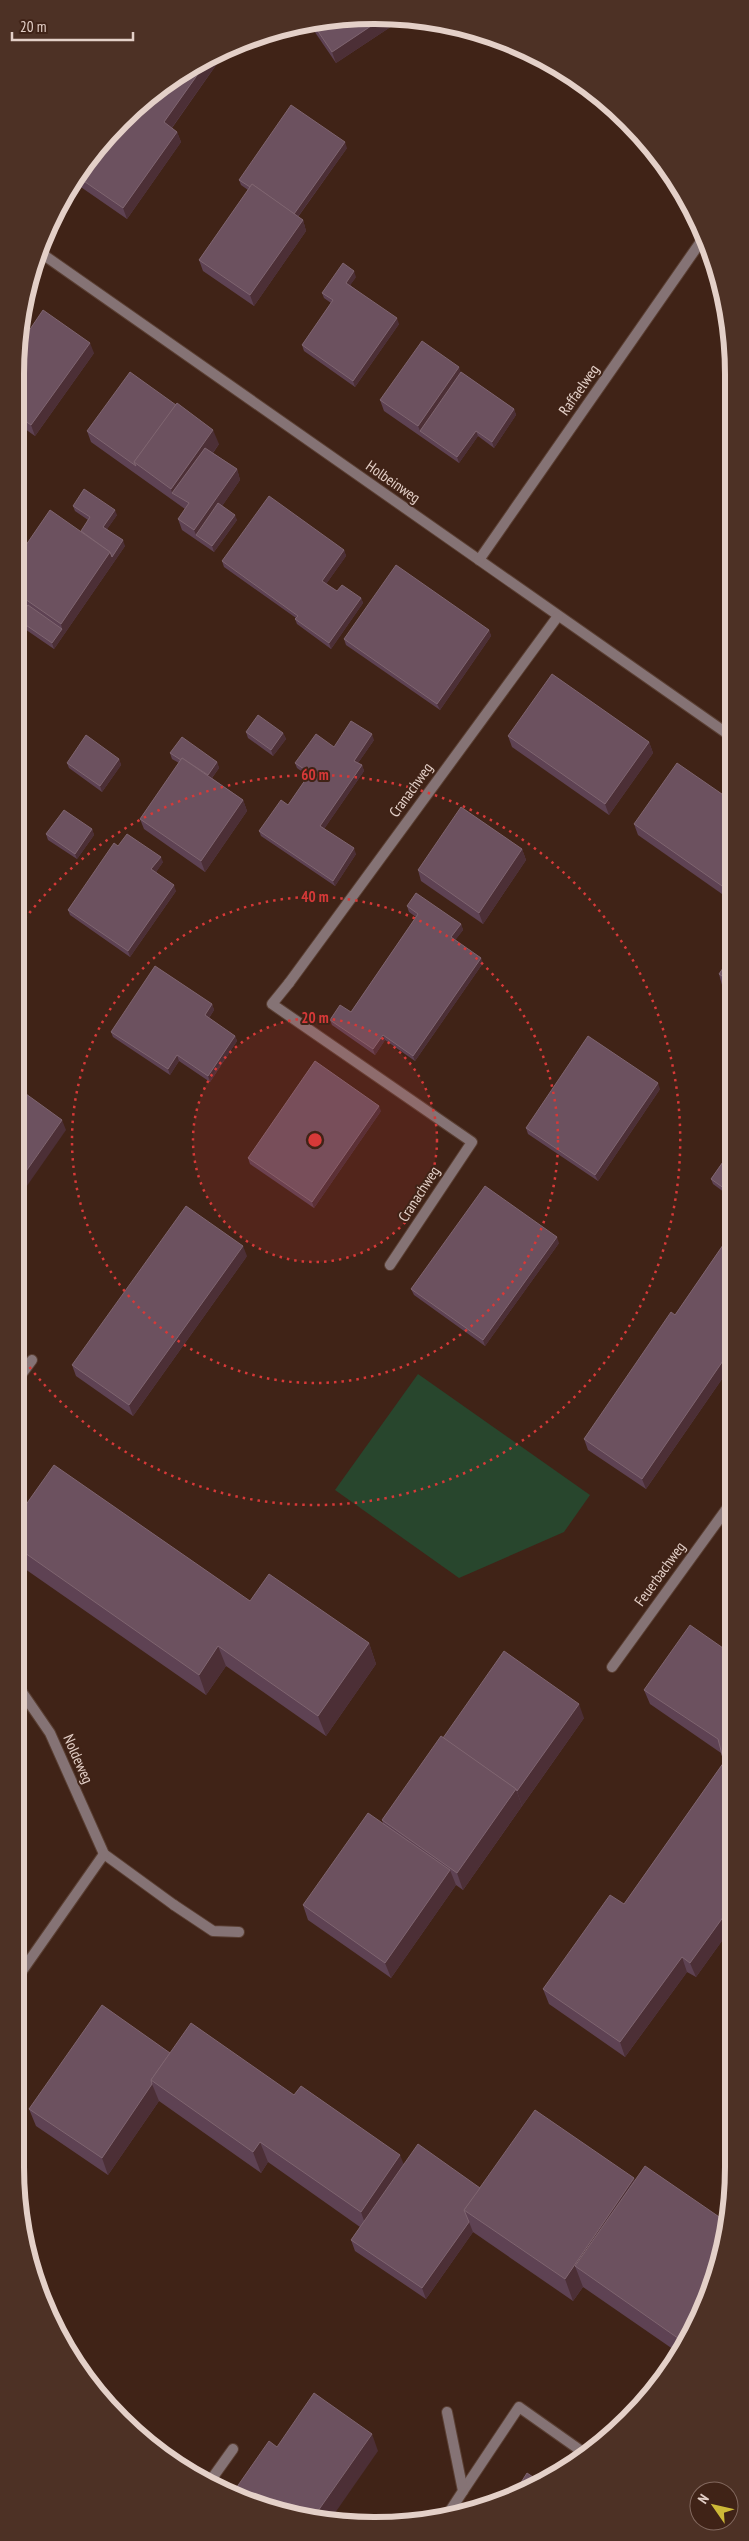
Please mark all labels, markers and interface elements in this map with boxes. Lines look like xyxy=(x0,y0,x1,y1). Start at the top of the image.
scale bar xyxy=(12,10,134,42)
text: 20 m xyxy=(20,17,46,36)
street label: Raffaelweg xyxy=(554,361,603,419)
street label: Holbeinweg xyxy=(363,456,424,507)
street label: Cranachweg xyxy=(385,759,437,821)
text: 60 m xyxy=(301,765,329,784)
text: 40 m xyxy=(301,887,329,906)
text: 20 m xyxy=(301,1008,329,1027)
centre of rings xyxy=(306,1131,324,1149)
street label: Cranachweg xyxy=(394,1162,444,1225)
street label: Feuerbachweg xyxy=(630,1538,689,1610)
street label: Noldeweg xyxy=(59,1731,98,1786)
north arrow xyxy=(689,2481,739,2531)
text: N xyxy=(694,2491,713,2507)

